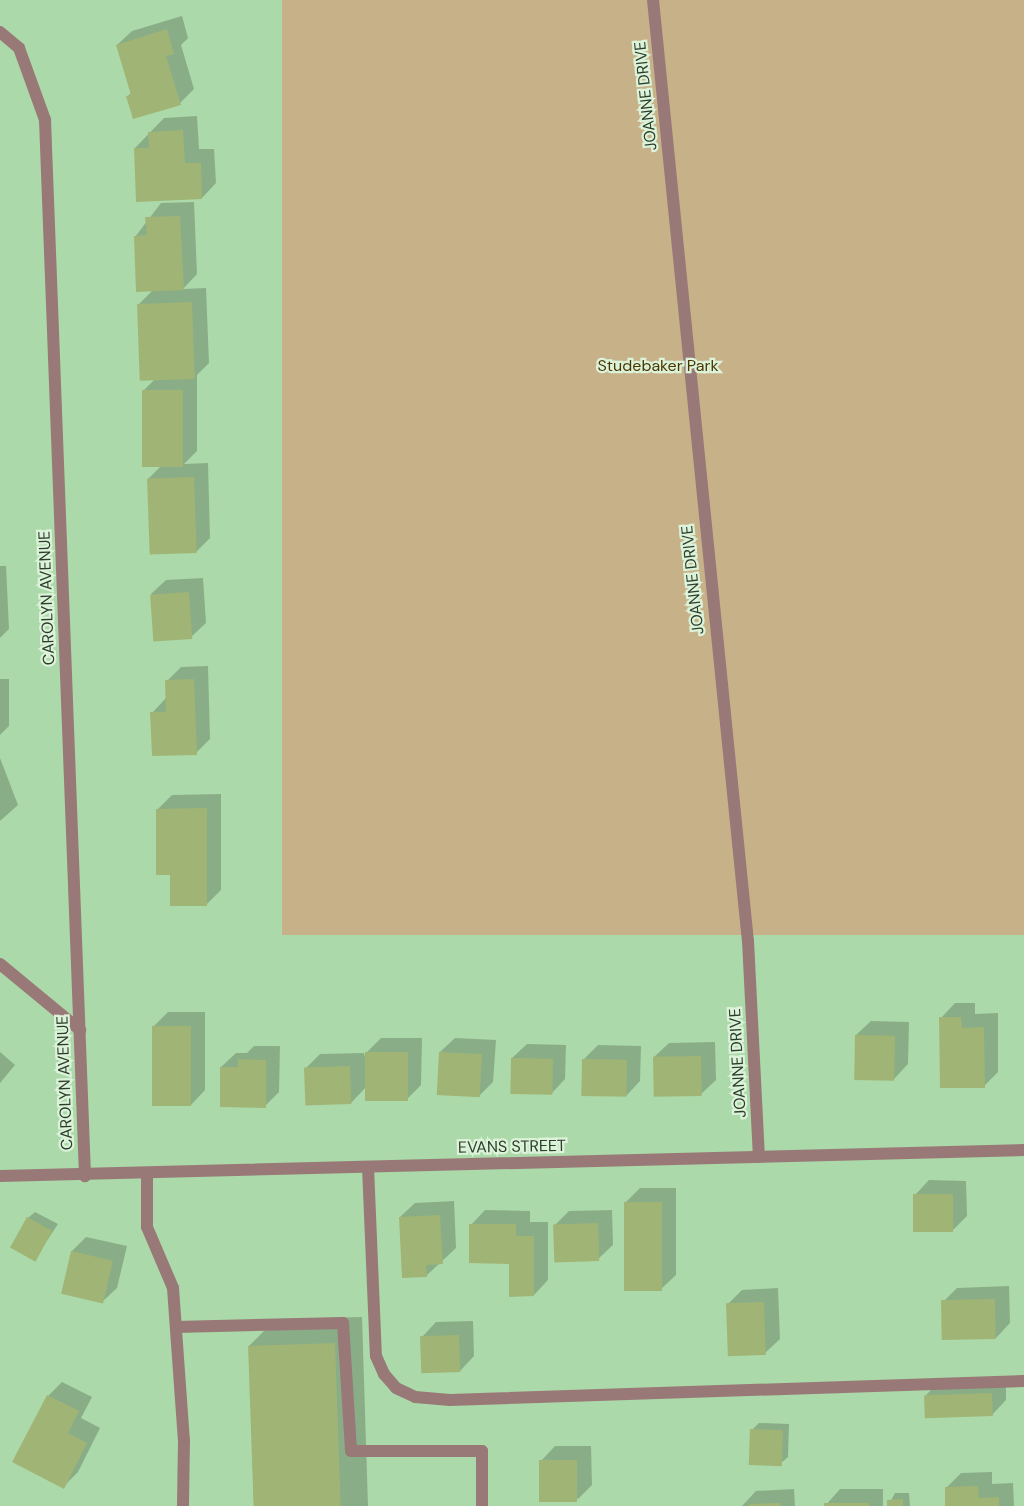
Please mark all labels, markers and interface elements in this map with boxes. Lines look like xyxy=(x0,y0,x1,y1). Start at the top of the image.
street label: JOANNE DRIVE xyxy=(631,40,661,152)
park label: Studebaker Park xyxy=(598,356,718,376)
street label: JOANNE DRIVE xyxy=(678,524,708,636)
street label: CAROLYN AVENUE xyxy=(35,530,59,666)
street label: JOANNE DRIVE xyxy=(726,1008,750,1118)
street label: CAROLYN AVENUE xyxy=(53,1015,77,1151)
street label: EVANS STREET xyxy=(458,1136,566,1158)

